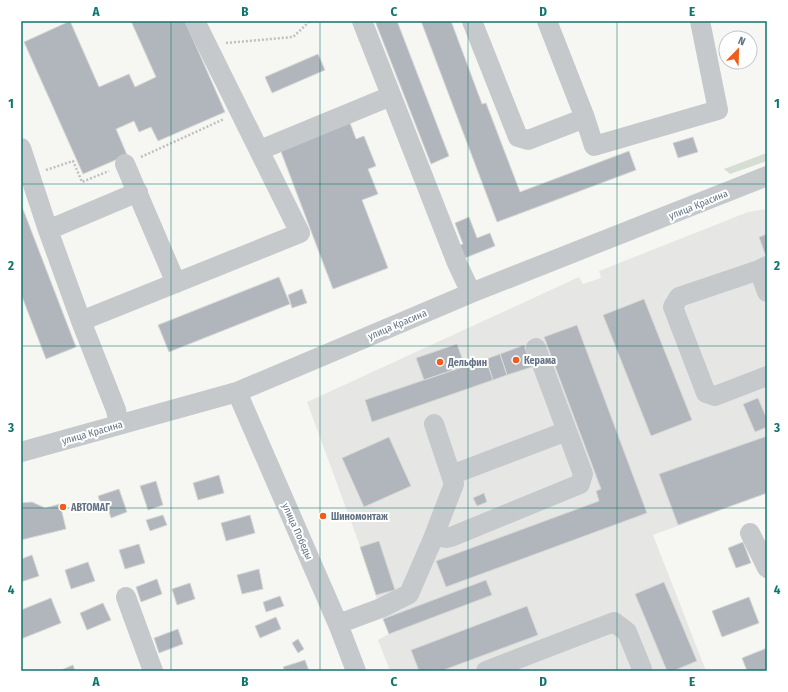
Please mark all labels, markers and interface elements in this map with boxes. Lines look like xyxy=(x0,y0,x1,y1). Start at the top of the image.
text: A xyxy=(91,4,100,19)
text: B xyxy=(241,4,249,19)
text: C xyxy=(391,4,398,19)
text: D xyxy=(539,4,547,19)
text: E xyxy=(689,4,695,19)
north arrow xyxy=(718,30,758,70)
text: N xyxy=(736,34,747,49)
text: 1 xyxy=(8,96,14,111)
text: 1 xyxy=(774,96,780,111)
street label: улица Красина xyxy=(667,188,730,222)
text: 2 xyxy=(7,258,14,273)
text: 2 xyxy=(773,258,780,273)
street label: улица Красина xyxy=(366,307,429,343)
marker: Керама xyxy=(511,355,521,365)
place label: Керама xyxy=(524,355,556,367)
marker: Дельфин xyxy=(435,357,445,367)
place label: Дельфин xyxy=(447,357,487,369)
street label: улица Красина xyxy=(60,419,124,447)
text: 3 xyxy=(7,420,14,435)
text: 3 xyxy=(773,420,780,435)
street label: улица Победы xyxy=(279,501,315,561)
marker: АВТОМАГ xyxy=(58,502,68,512)
place label: АВТОМАГ xyxy=(70,502,110,514)
marker: Шиномонтаж xyxy=(318,511,328,521)
place label: Шиномонтаж xyxy=(331,511,388,523)
text: 4 xyxy=(8,582,15,597)
text: 4 xyxy=(774,582,781,597)
text: A xyxy=(91,674,100,689)
text: B xyxy=(241,674,249,689)
text: C xyxy=(391,674,398,689)
text: D xyxy=(539,674,547,689)
text: E xyxy=(689,674,695,689)

